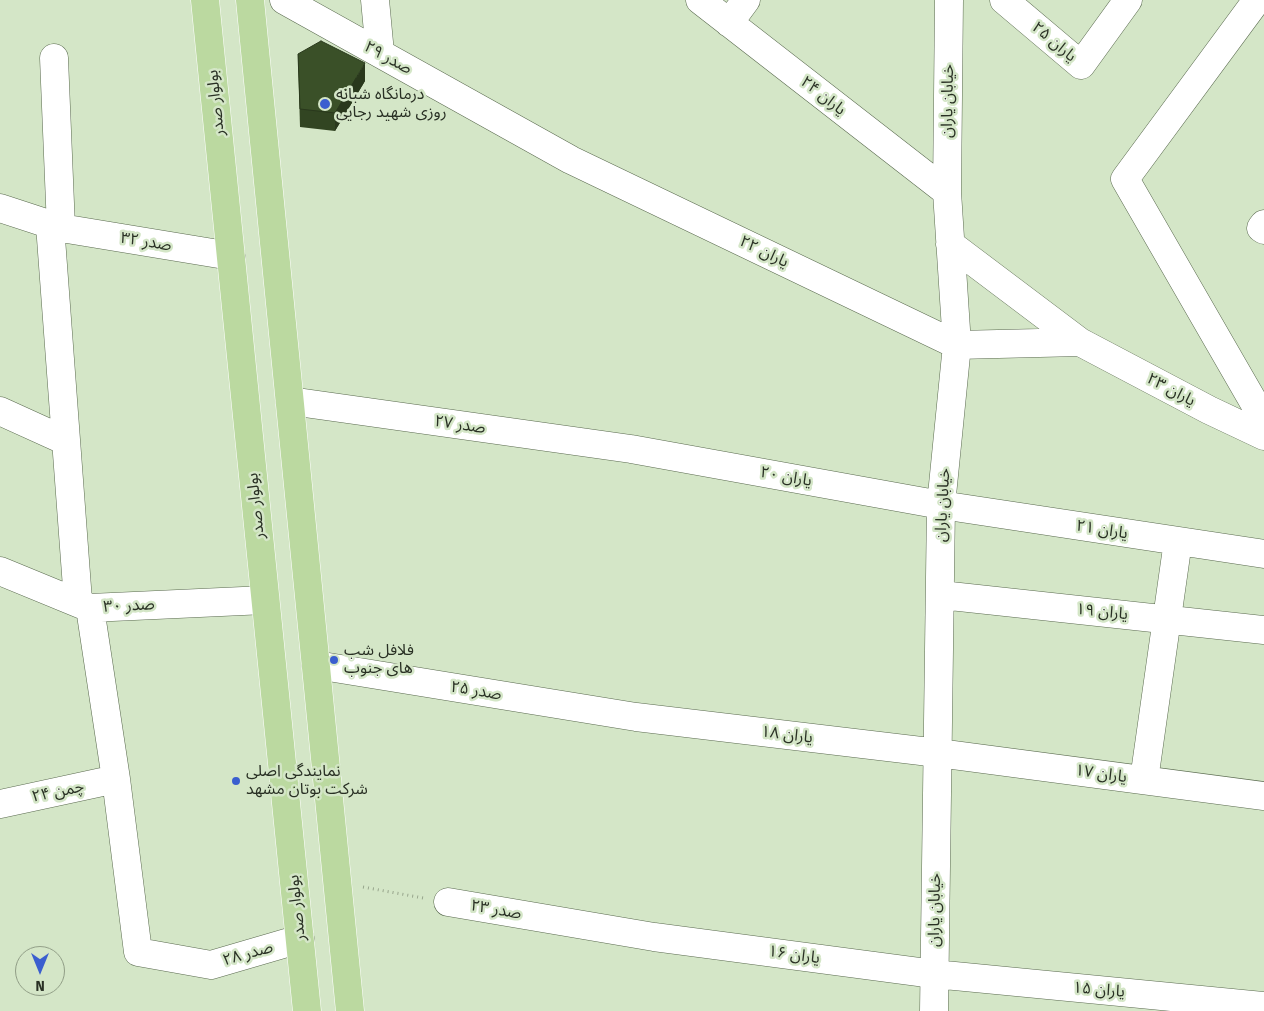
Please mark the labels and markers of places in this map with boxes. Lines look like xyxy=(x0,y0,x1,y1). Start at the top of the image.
place label: درمانگاه شبانه روزی شهید رجایی xyxy=(336,85,447,123)
marker: درمانگاه شبانه روزی شهید رجایی xyxy=(318,97,332,111)
place label: فلافل شب های جنوب xyxy=(344,641,414,679)
marker: فلافل شب های جنوب xyxy=(328,654,340,666)
place label: نمایندگی اصلی شرکت بوتان مشهد xyxy=(246,762,368,800)
marker: نمایندگی اصلی شرکت بوتان مشهد xyxy=(230,775,242,787)

